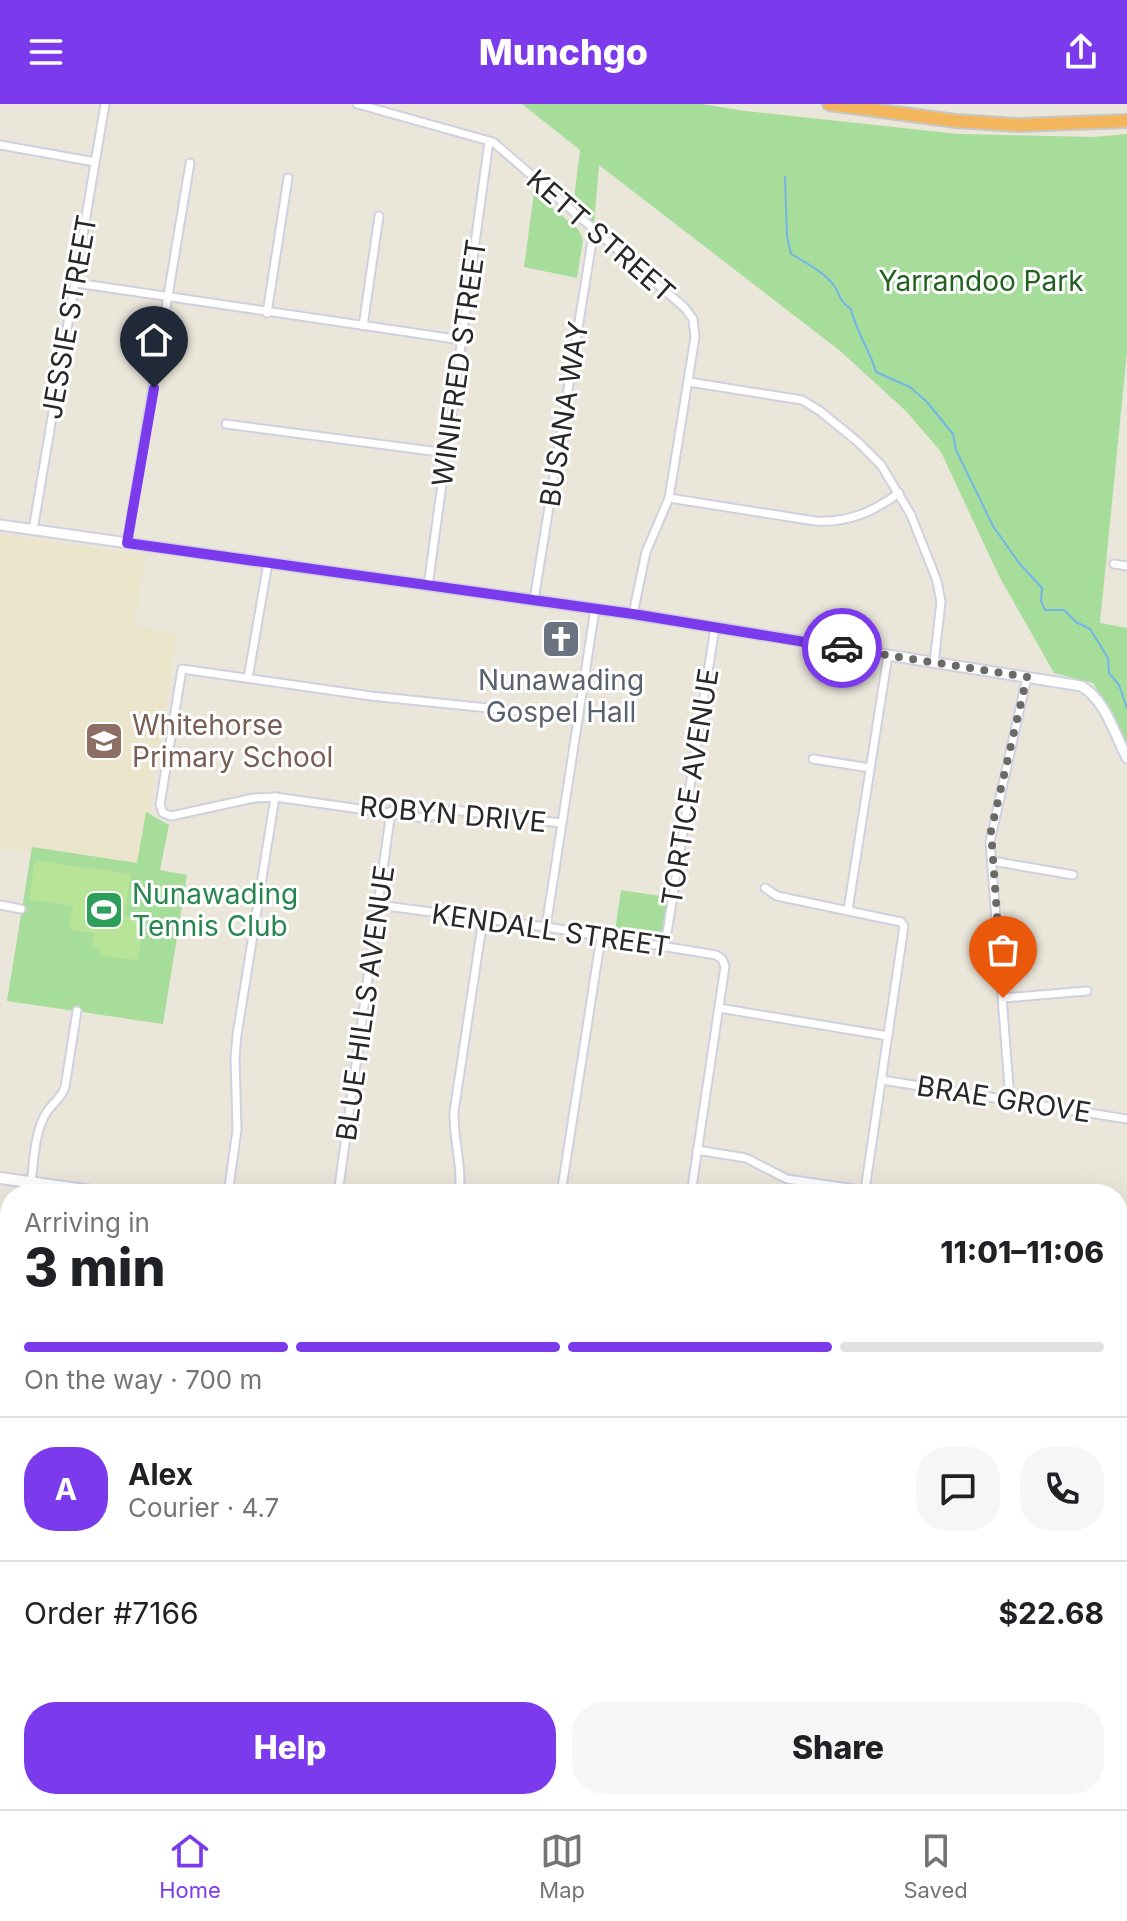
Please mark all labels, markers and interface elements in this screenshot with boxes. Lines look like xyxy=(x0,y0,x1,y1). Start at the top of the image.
icon: menu xyxy=(24,30,68,74)
text: Munchgo xyxy=(479,30,648,74)
icon: share xyxy=(1059,30,1103,74)
street label: KETT STREET xyxy=(520,162,682,310)
street label: JESSIE STREET xyxy=(34,212,104,422)
street label: WINIFRED STREET xyxy=(425,237,493,489)
park label: Yarrandoo Park xyxy=(878,264,1084,298)
pin xyxy=(120,306,188,388)
icon: home xyxy=(132,318,176,362)
street label: BUSANA WAY xyxy=(533,319,595,509)
courier xyxy=(802,608,882,688)
church icon: Nunawading Gospel Hall xyxy=(540,618,582,660)
icon: car xyxy=(820,626,864,670)
place label: Nunawading Gospel Hall xyxy=(478,663,644,729)
street label: TORTICE AVENUE xyxy=(654,666,726,908)
place label: Whitehorse Primary School xyxy=(132,708,333,774)
school or university icon: Whitehorse Primary School xyxy=(83,720,125,762)
street label: ROBYN DRIVE xyxy=(358,789,548,839)
street label: BLUE HILLS AVENUE xyxy=(329,863,401,1143)
place label: Nunawading Tennis Club xyxy=(132,877,298,943)
sports icon: Nunawading Tennis Club xyxy=(83,889,125,931)
street label: KENDALL STREET xyxy=(429,896,673,964)
pin xyxy=(969,916,1037,998)
icon: bag xyxy=(981,928,1025,972)
street label: BRAE GROVE xyxy=(914,1068,1094,1130)
text: Arriving in xyxy=(24,1207,150,1238)
text: 11:01–11:06 xyxy=(940,1234,1104,1270)
text: 3 min xyxy=(24,1236,166,1299)
text: On the way · 700 m xyxy=(24,1364,262,1395)
button: chat xyxy=(916,1447,1000,1531)
button: phone xyxy=(1020,1447,1104,1531)
text: Alex xyxy=(128,1456,193,1492)
text: A xyxy=(55,1471,77,1507)
text: Courier · 4.7 xyxy=(128,1492,279,1523)
text: Order #7166 xyxy=(24,1595,199,1631)
text: $22.68 xyxy=(998,1595,1104,1631)
button: Help xyxy=(24,1702,556,1794)
button: Share xyxy=(572,1702,1104,1794)
tab: Home xyxy=(159,1829,221,1903)
tab: Map xyxy=(539,1829,585,1903)
tab: Saved xyxy=(903,1829,968,1903)

